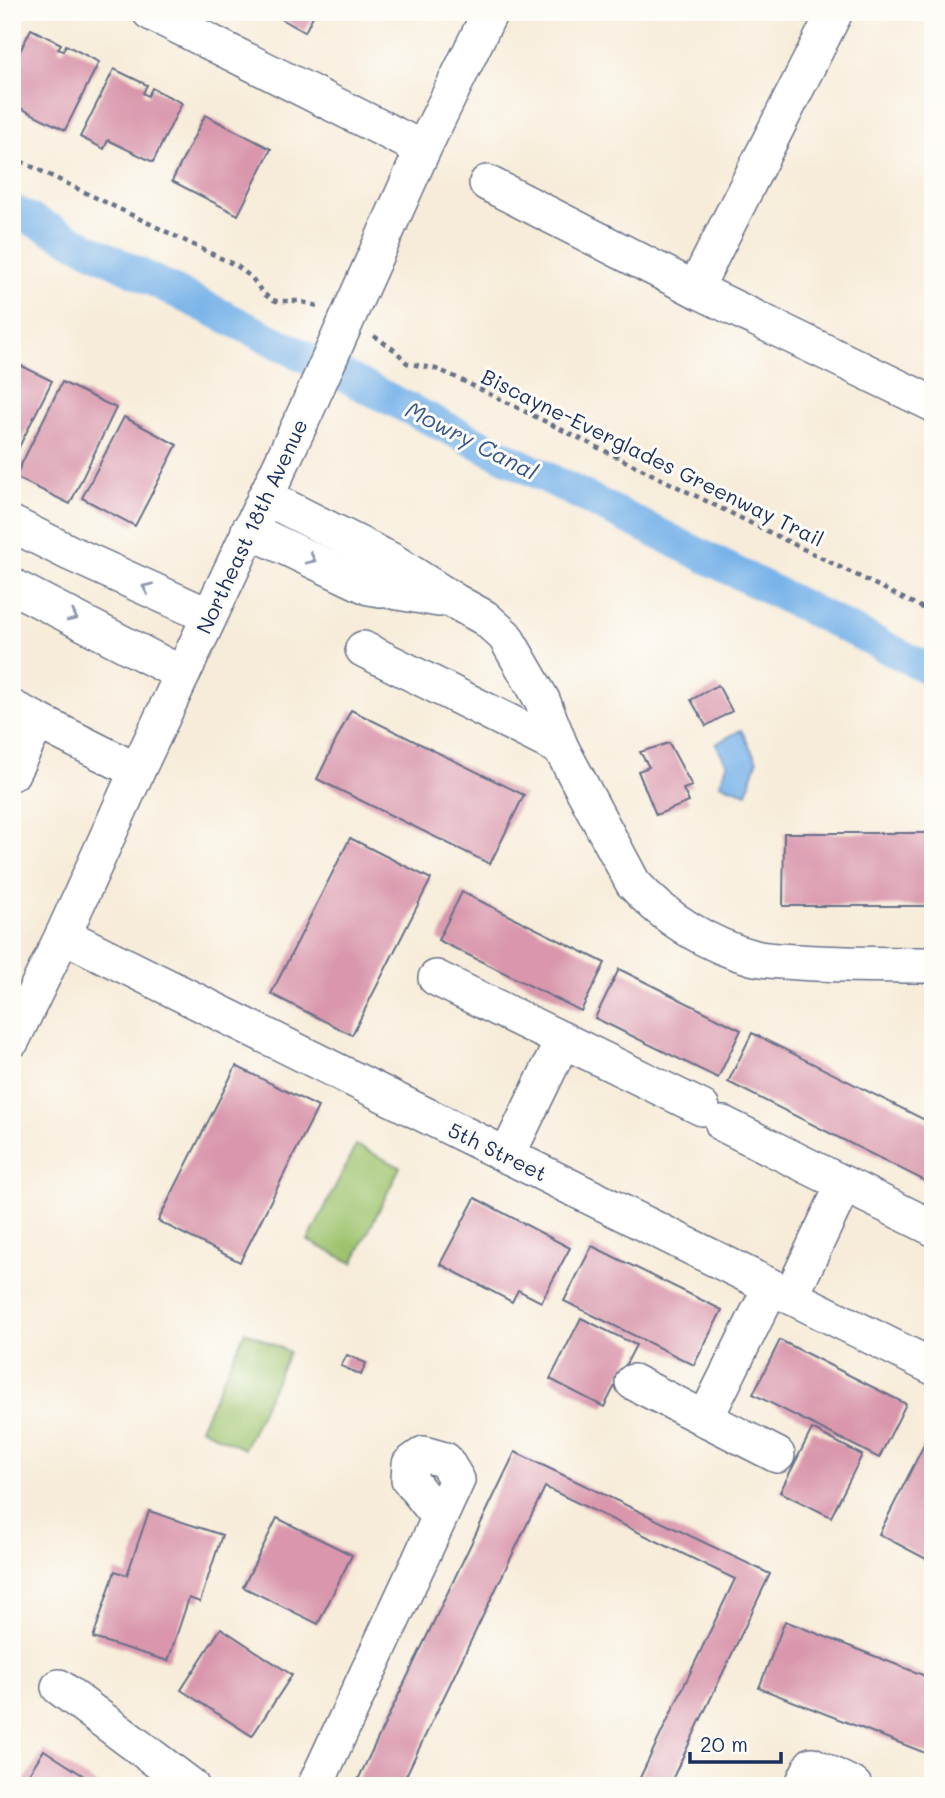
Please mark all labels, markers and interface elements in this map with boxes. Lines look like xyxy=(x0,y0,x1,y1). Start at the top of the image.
street label: Biscayne-Everglades Greenway Trail xyxy=(477,362,829,552)
water label: Mowry Canal xyxy=(401,394,543,486)
street label: Northeast 18th Avenue xyxy=(189,414,313,638)
one-way arrow xyxy=(303,551,316,565)
one-way arrow xyxy=(141,582,154,596)
one-way arrow xyxy=(66,609,78,622)
street label: 5th Street xyxy=(444,1115,552,1187)
scale bar xyxy=(690,1721,780,1765)
text: 20 m xyxy=(700,1730,748,1757)

